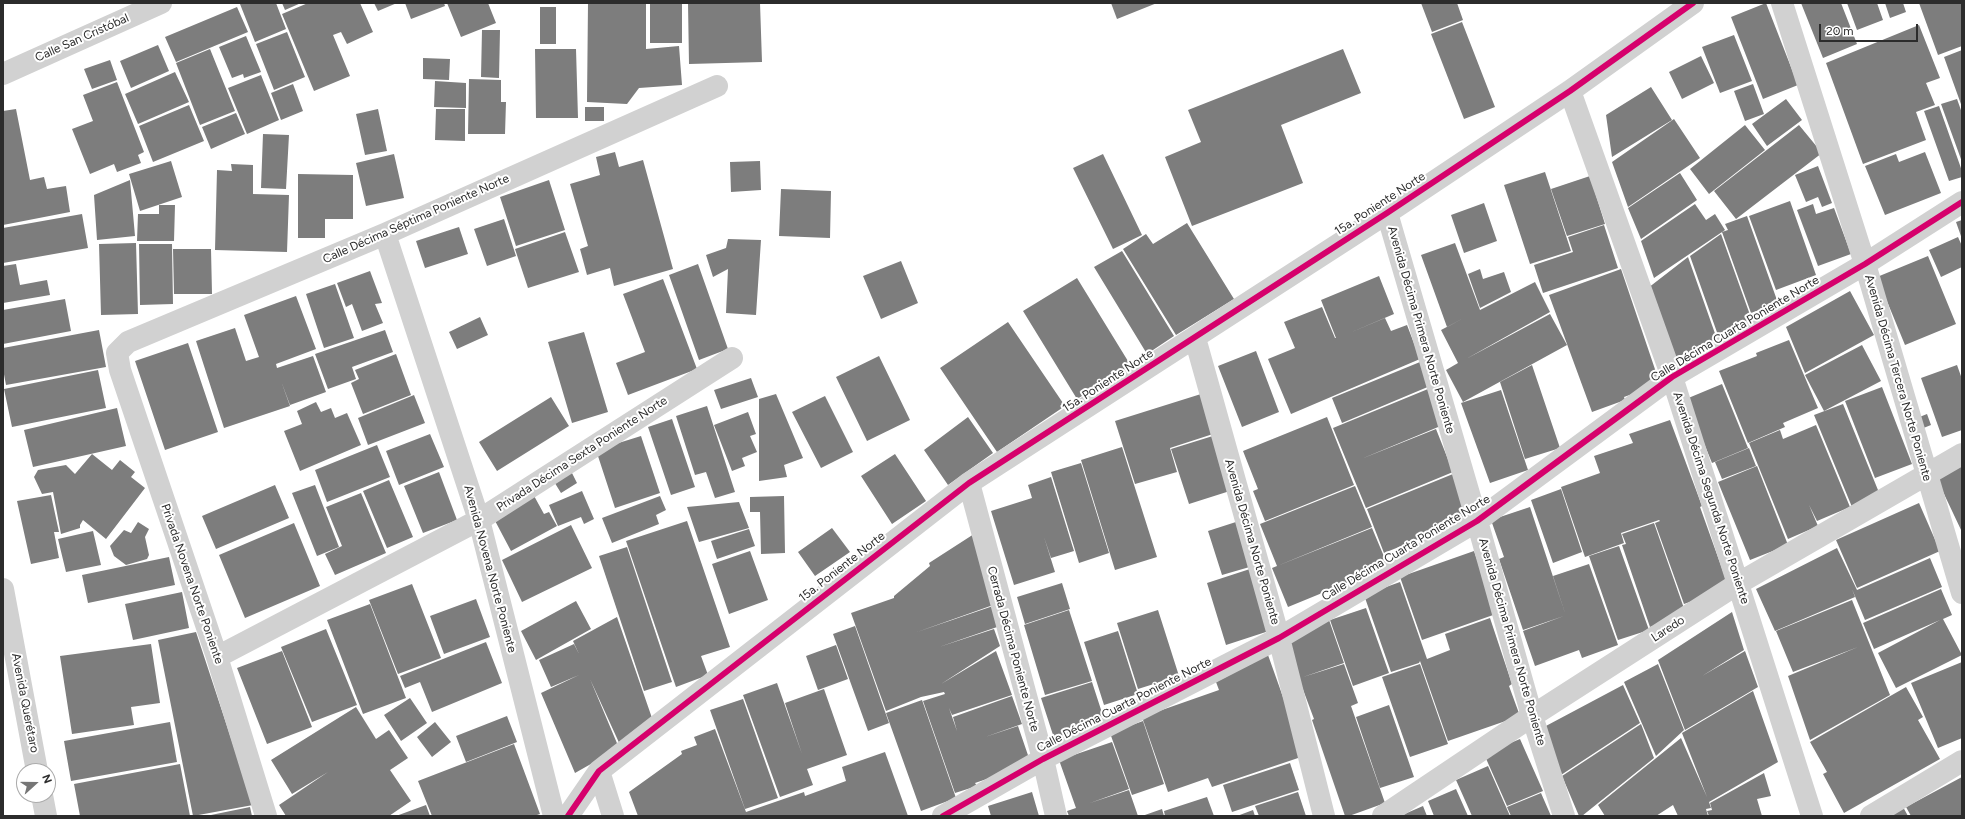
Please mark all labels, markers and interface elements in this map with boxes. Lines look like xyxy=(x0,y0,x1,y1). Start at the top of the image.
street label: Calle San Cristóbal xyxy=(33,11,131,65)
scale bar xyxy=(1821,16,1920,42)
text: 20 m xyxy=(1826,24,1854,38)
street label: 15a. Poniente Norte xyxy=(1332,169,1428,239)
street label: Calle Décima Séptima Poniente Norte xyxy=(321,171,511,267)
street label: Avenida Décima Primera Norte Poniente xyxy=(1384,225,1458,435)
street label: Calle Décima Cuarta Poniente Norte xyxy=(1648,273,1822,385)
street label: Avenida Décima Tercera Norte Poniente xyxy=(1862,273,1934,483)
street label: 15a. Poniente Norte xyxy=(1060,346,1156,416)
street label: Avenida Décima Segunda Norte Poniente xyxy=(1670,390,1752,606)
street label: Privada Décima Sexta Poniente Norte xyxy=(494,393,670,515)
street label: Avenida Décima Norte Poniente xyxy=(1221,458,1283,626)
street label: Avenida Novena Norte Poniente xyxy=(461,484,519,654)
street label: Calle Décima Cuarta Poniente Norte xyxy=(1319,492,1493,604)
street label: Privada Novena Norte Poniente xyxy=(158,502,226,666)
street label: 15a. Poniente Norte xyxy=(796,529,888,605)
street label: Avenida Décima Primera Norte Poniente xyxy=(1475,537,1549,747)
street label: Cerrada Décima Poniente Norte xyxy=(984,565,1042,733)
street label: Laredo xyxy=(1649,613,1687,645)
street label: Avenida Querétaro xyxy=(8,652,42,754)
street label: Calle Décima Cuarta Poniente Norte xyxy=(1034,655,1214,755)
north arrow xyxy=(16,763,56,803)
text: N xyxy=(39,773,54,785)

